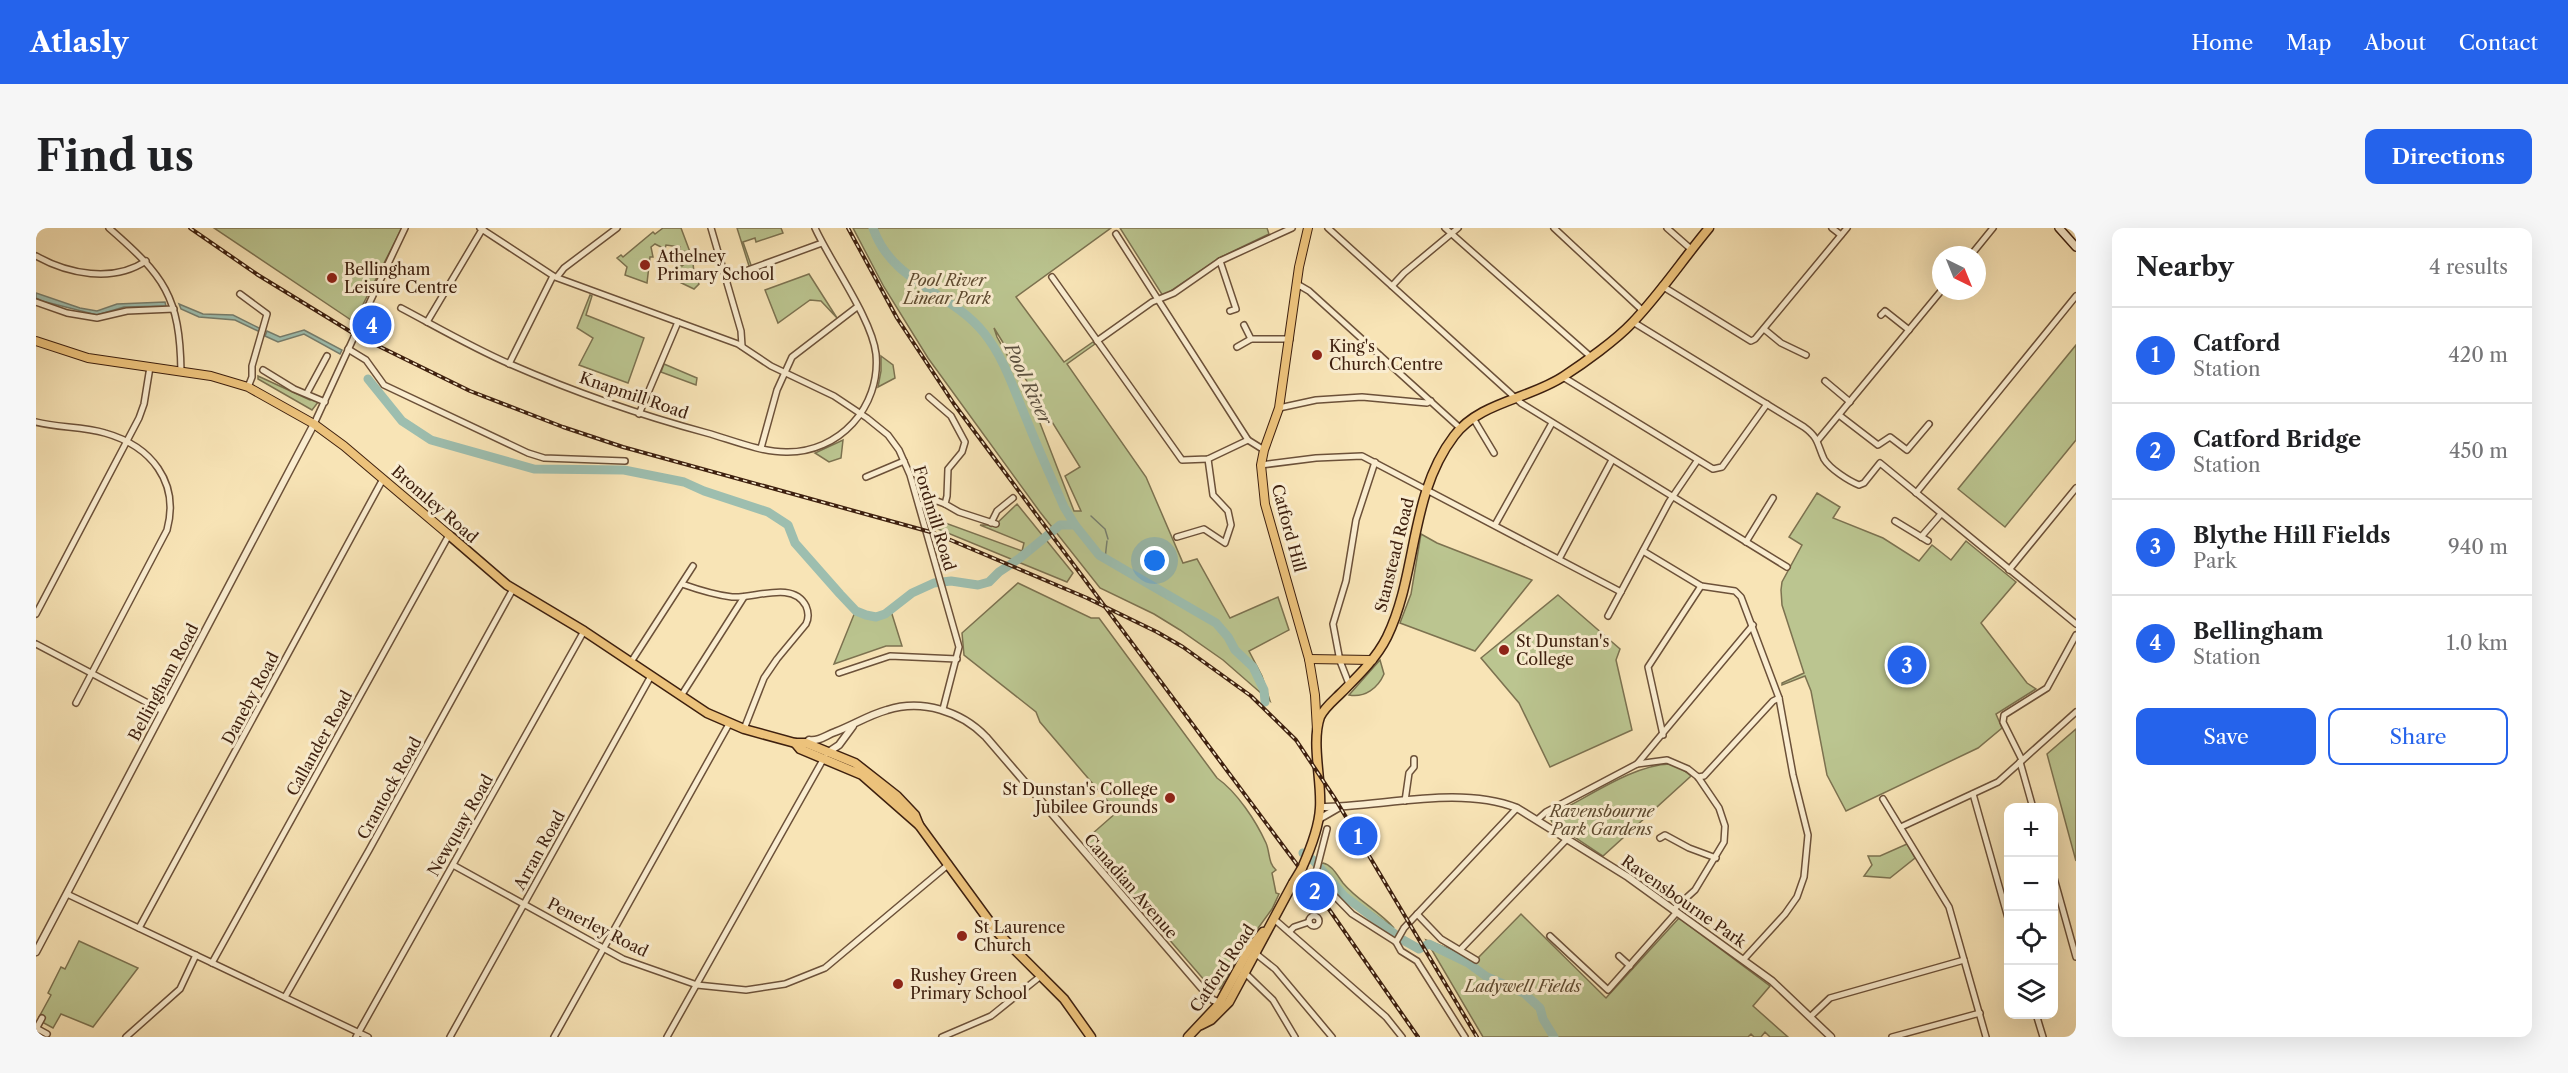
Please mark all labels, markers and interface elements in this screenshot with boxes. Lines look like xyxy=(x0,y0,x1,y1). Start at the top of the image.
text: Atlasly xyxy=(30,25,129,59)
text: Home xyxy=(2192,30,2253,55)
text: Map xyxy=(2286,30,2331,55)
text: About xyxy=(2364,30,2426,55)
text: Contact xyxy=(2459,30,2538,55)
button: Directions xyxy=(2365,129,2532,184)
text: Find us xyxy=(36,130,194,182)
place label: Athelney Primary School xyxy=(656,246,775,284)
north arrow xyxy=(1932,246,1986,300)
text: Nearby xyxy=(2136,251,2234,283)
text: 4 results xyxy=(2429,255,2508,279)
marker: Athelney Primary School xyxy=(638,258,652,272)
place label: Bellingham Leisure Centre xyxy=(344,259,457,297)
park label: Pool River Linear Park xyxy=(901,270,992,308)
marker: Bellingham Leisure Centre xyxy=(325,271,339,285)
pin: 4 xyxy=(352,302,392,348)
text: Catford xyxy=(2193,330,2280,357)
place label: King's Church Centre xyxy=(1329,336,1443,374)
water label: Pool River xyxy=(999,338,1057,430)
text: 1 xyxy=(2151,343,2160,367)
text: 420 m xyxy=(2448,343,2508,367)
marker: King's Church Centre xyxy=(1310,348,1324,362)
text: Station xyxy=(2193,357,2261,381)
street label: Knapmill Road xyxy=(577,367,691,423)
text: Catford Bridge xyxy=(2193,426,2361,453)
text: 2 xyxy=(2150,439,2161,463)
text: 450 m xyxy=(2449,439,2508,463)
text: Station xyxy=(2193,453,2261,477)
street label: Bromley Road xyxy=(388,461,483,547)
street label: Fordmill Road xyxy=(910,463,961,573)
street label: Catford Hill xyxy=(1268,482,1310,574)
street label: Stanstead Road xyxy=(1370,495,1418,614)
text: Blythe Hill Fields xyxy=(2193,522,2390,549)
text: 3 xyxy=(2150,535,2161,559)
text: 940 m xyxy=(2448,535,2508,559)
your location xyxy=(1140,546,1169,575)
text: Park xyxy=(2193,549,2236,573)
text: Bellingham xyxy=(2193,618,2323,645)
street label: Bellingham Road xyxy=(124,620,202,744)
place label: St Dunstan's College xyxy=(1516,631,1609,669)
text: 4 xyxy=(2150,631,2161,655)
text: 1.0 km xyxy=(2447,631,2508,655)
pin: 3 xyxy=(1888,642,1926,688)
marker: St Dunstan's College xyxy=(1497,643,1511,657)
text: Station xyxy=(2193,645,2261,669)
street label: Daneby Road xyxy=(217,648,283,748)
street label: Callander Road xyxy=(282,686,356,799)
button: Save xyxy=(2136,708,2316,765)
button: Share xyxy=(2328,708,2508,765)
street label: Crantock Road xyxy=(353,733,426,843)
street label: Newquay Road xyxy=(423,770,497,879)
place label: St Dunstan's College Jubilee Grounds xyxy=(1002,779,1158,817)
marker: St Dunstan's College Jubilee Grounds xyxy=(1163,791,1177,805)
park label: Ravensbourne Park Gardens xyxy=(1548,801,1655,839)
map controls xyxy=(2004,803,2058,1019)
button: + xyxy=(2004,803,2058,857)
street label: Arran Road xyxy=(509,807,569,894)
pin: 1 xyxy=(1338,814,1378,858)
street label: Canadian Avenue xyxy=(1080,829,1182,943)
street label: Ravensbourne Park xyxy=(1618,850,1751,952)
button: − xyxy=(2004,857,2058,911)
pin: 2 xyxy=(1296,868,1334,914)
street label: Penerley Road xyxy=(544,893,652,961)
button: locate xyxy=(2004,911,2058,965)
place label: St Laurence Church xyxy=(974,917,1065,955)
street label: Catford Road xyxy=(1185,920,1259,1016)
marker: St Laurence Church xyxy=(955,929,969,943)
place label: Rushey Green Primary School xyxy=(910,965,1028,1003)
button: layers xyxy=(2004,965,2058,1019)
park label: Ladywell Fields xyxy=(1463,976,1581,996)
marker: Rushey Green Primary School xyxy=(891,977,905,991)

